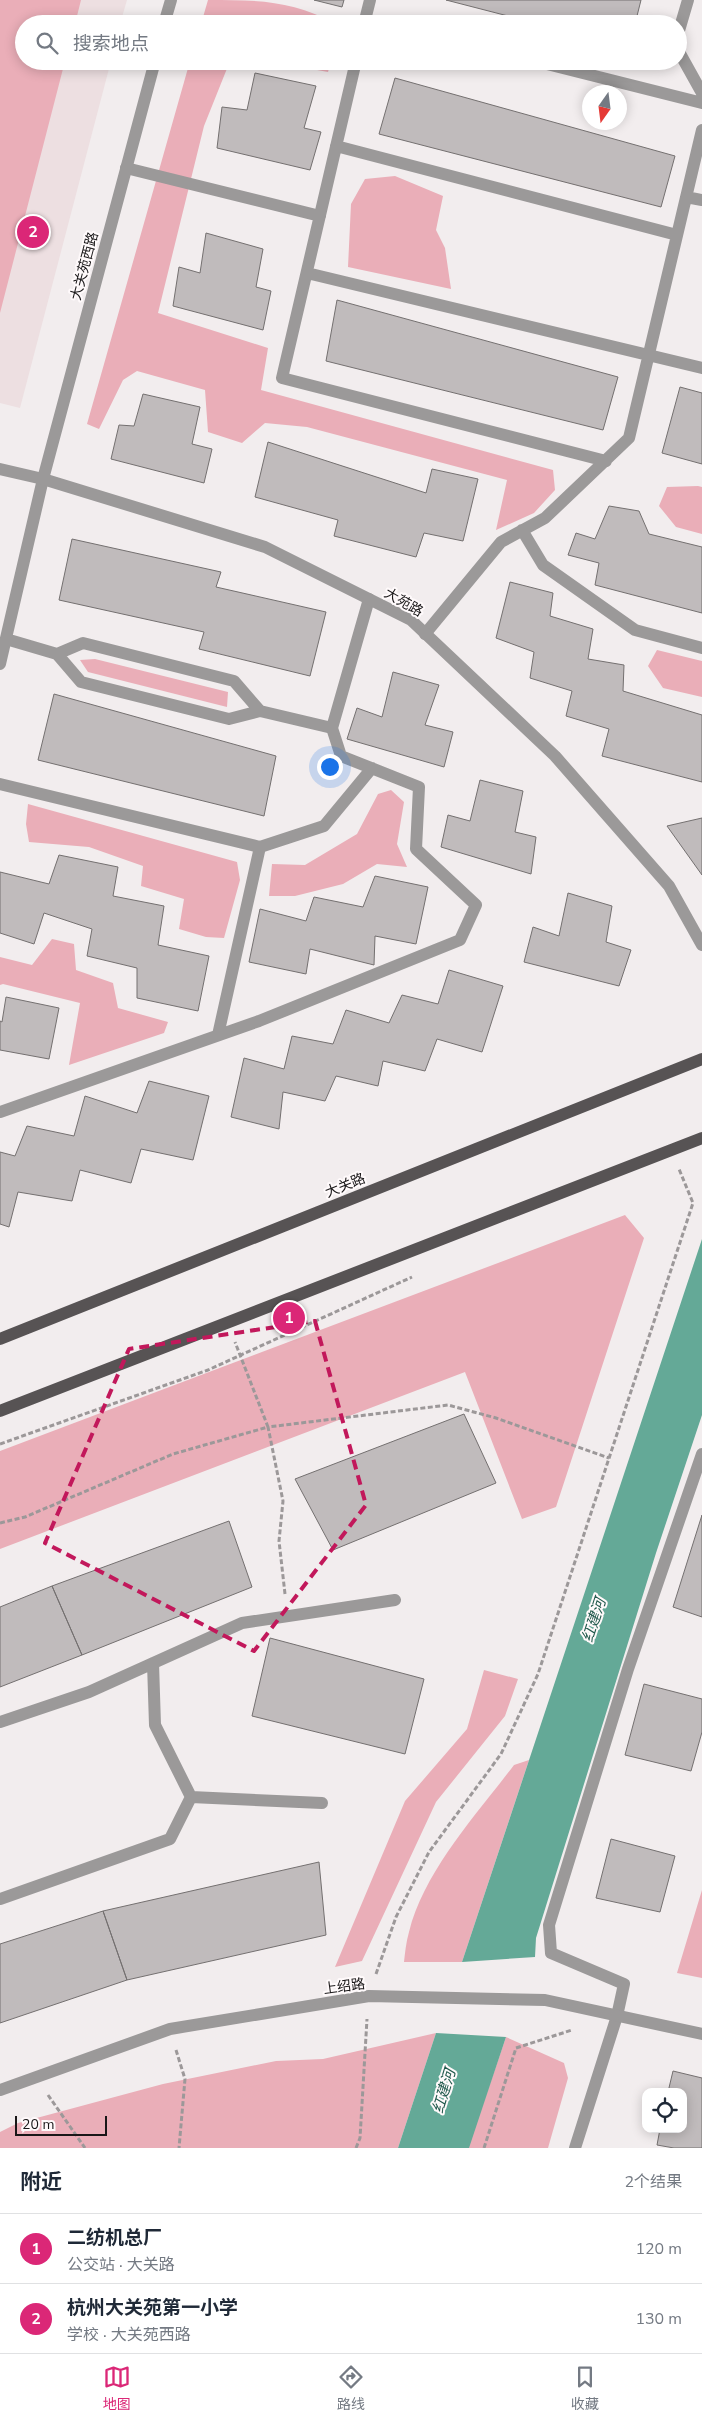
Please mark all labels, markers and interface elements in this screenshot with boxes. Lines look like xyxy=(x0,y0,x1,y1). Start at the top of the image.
search box xyxy=(15,15,687,70)
icon: search xyxy=(33,29,61,57)
text: 搜索地点 xyxy=(73,31,149,57)
north arrow xyxy=(582,85,627,130)
pin: 2 xyxy=(17,213,49,251)
street label: 大关苑西路 xyxy=(66,230,103,302)
street label: 大苑路 xyxy=(381,584,427,621)
your location xyxy=(317,754,343,780)
street label: 大关路 xyxy=(322,1169,368,1202)
pin: 1 xyxy=(273,1299,305,1337)
water label: 红建河 xyxy=(578,1593,611,1644)
street label: 上绍路 xyxy=(322,1974,366,1999)
water label: 红建河 xyxy=(428,2064,461,2115)
map controls xyxy=(642,2088,687,2133)
button: locate xyxy=(642,2088,687,2133)
scale bar xyxy=(15,2113,108,2136)
text: 20 m xyxy=(22,2115,54,2134)
text: 附近 xyxy=(20,2168,62,2196)
text: 2个结果 xyxy=(624,2171,682,2193)
text: 二纺机总厂 xyxy=(67,2225,162,2251)
text: 1 xyxy=(31,2238,41,2260)
text: 120 m xyxy=(635,2238,682,2260)
text: 公交站 · 大关路 xyxy=(67,2254,175,2276)
text: 杭州大关苑第一小学 xyxy=(67,2295,238,2321)
text: 2 xyxy=(31,2308,41,2330)
text: 130 m xyxy=(635,2308,682,2330)
text: 学校 · 大关苑西路 xyxy=(67,2324,191,2346)
tab: 地图 xyxy=(103,2363,131,2414)
tab: 路线 xyxy=(337,2363,365,2414)
tab: 收藏 xyxy=(571,2363,599,2414)

